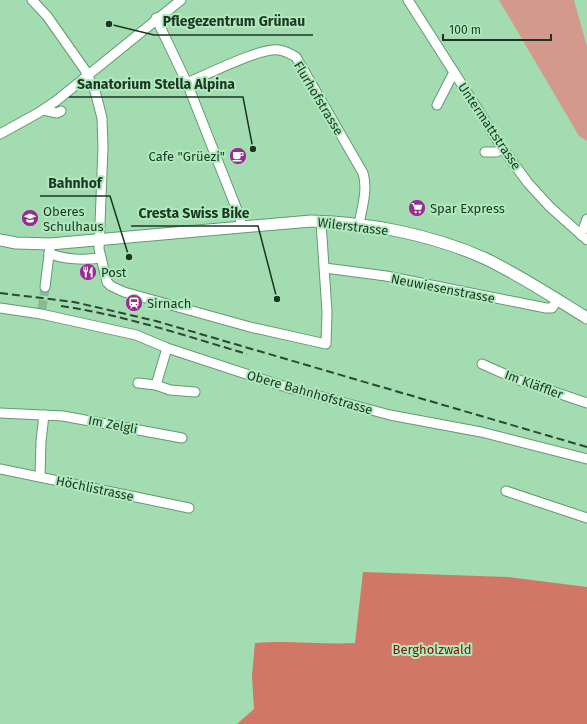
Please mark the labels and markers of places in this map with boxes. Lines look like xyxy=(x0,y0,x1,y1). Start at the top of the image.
callout: Pflegezentrum Grünau xyxy=(154,9,313,35)
callout: Sanatorium Stella Alpina xyxy=(69,71,243,97)
cafe icon: Cafe "Grüezi" xyxy=(228,146,248,166)
place label: Cafe "Grüezi" xyxy=(149,149,225,164)
callout: Bahnhof xyxy=(40,170,110,196)
supermarket icon: Spar Express xyxy=(407,198,427,218)
callout: Cresta Swiss Bike xyxy=(131,200,258,226)
place label: Spar Express xyxy=(430,201,505,216)
place label: Oberes Schulhaus xyxy=(43,204,104,234)
school or university icon: Oberes Schulhaus xyxy=(20,208,40,228)
restaurant icon: Post xyxy=(78,262,98,282)
place label: Post xyxy=(101,265,127,280)
station icon: Sirnach xyxy=(124,293,144,313)
place label: Sirnach xyxy=(147,296,191,311)

